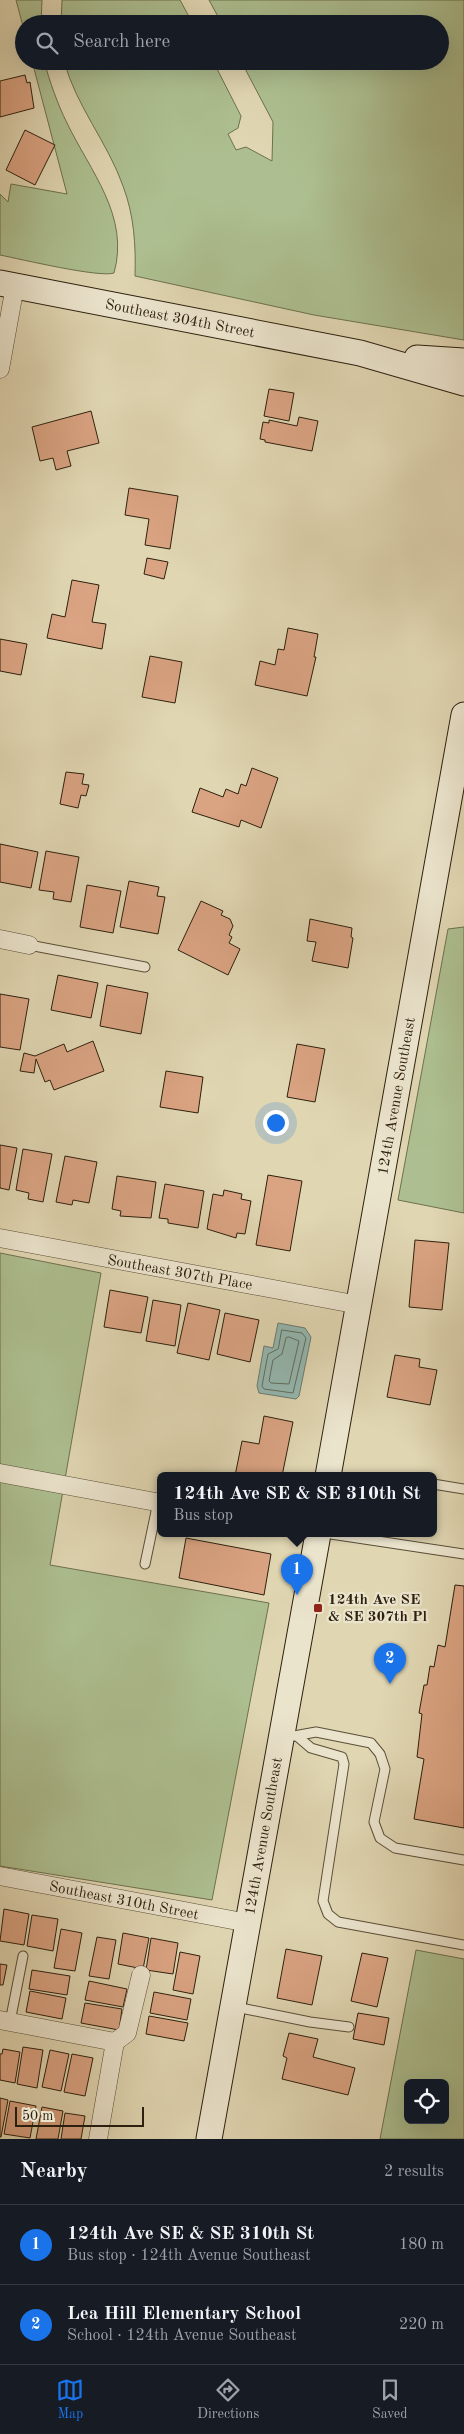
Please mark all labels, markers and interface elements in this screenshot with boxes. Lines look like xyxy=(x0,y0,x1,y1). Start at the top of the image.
search box xyxy=(15,15,449,70)
icon: search xyxy=(33,29,61,57)
text: Search here xyxy=(73,33,170,52)
street label: Southeast 304th Street xyxy=(104,298,256,341)
street label: 124th Avenue Southeast xyxy=(376,1016,419,1176)
your location xyxy=(263,1110,289,1136)
street label: Southeast 307th Place xyxy=(106,1253,254,1294)
popup xyxy=(157,1472,437,1537)
text: 124th Ave SE & SE 310th St xyxy=(173,1485,421,1504)
text: Bus stop xyxy=(173,1508,233,1524)
pin: 1 xyxy=(281,1554,313,1595)
place label: 124th Ave SE & SE 307th Pl xyxy=(328,1593,428,1625)
marker: 124th Ave SE & SE 307th Pl xyxy=(312,1602,324,1614)
pin: 2 xyxy=(374,1643,406,1684)
street label: 124th Avenue Southeast xyxy=(243,1756,286,1916)
street label: Southeast 310th Street xyxy=(48,1880,200,1923)
map controls xyxy=(404,2079,449,2124)
button: locate xyxy=(404,2079,449,2124)
scale bar xyxy=(15,2104,144,2127)
text: 50 m xyxy=(22,2109,53,2123)
text: Nearby xyxy=(20,2161,88,2182)
text: 2 results xyxy=(384,2164,444,2180)
text: 124th Ave SE & SE 310th St xyxy=(67,2225,314,2244)
text: 1 xyxy=(31,2237,41,2253)
text: 180 m xyxy=(399,2237,444,2253)
text: Bus stop · 124th Avenue Southeast xyxy=(67,2248,311,2264)
text: Lea Hill Elementary School xyxy=(67,2305,301,2324)
text: 2 xyxy=(31,2317,41,2333)
text: 220 m xyxy=(399,2317,444,2333)
text: School · 124th Avenue Southeast xyxy=(67,2328,297,2344)
tab: Map xyxy=(56,2376,84,2423)
tab: Directions xyxy=(197,2376,259,2423)
tab: Saved xyxy=(372,2376,408,2423)

